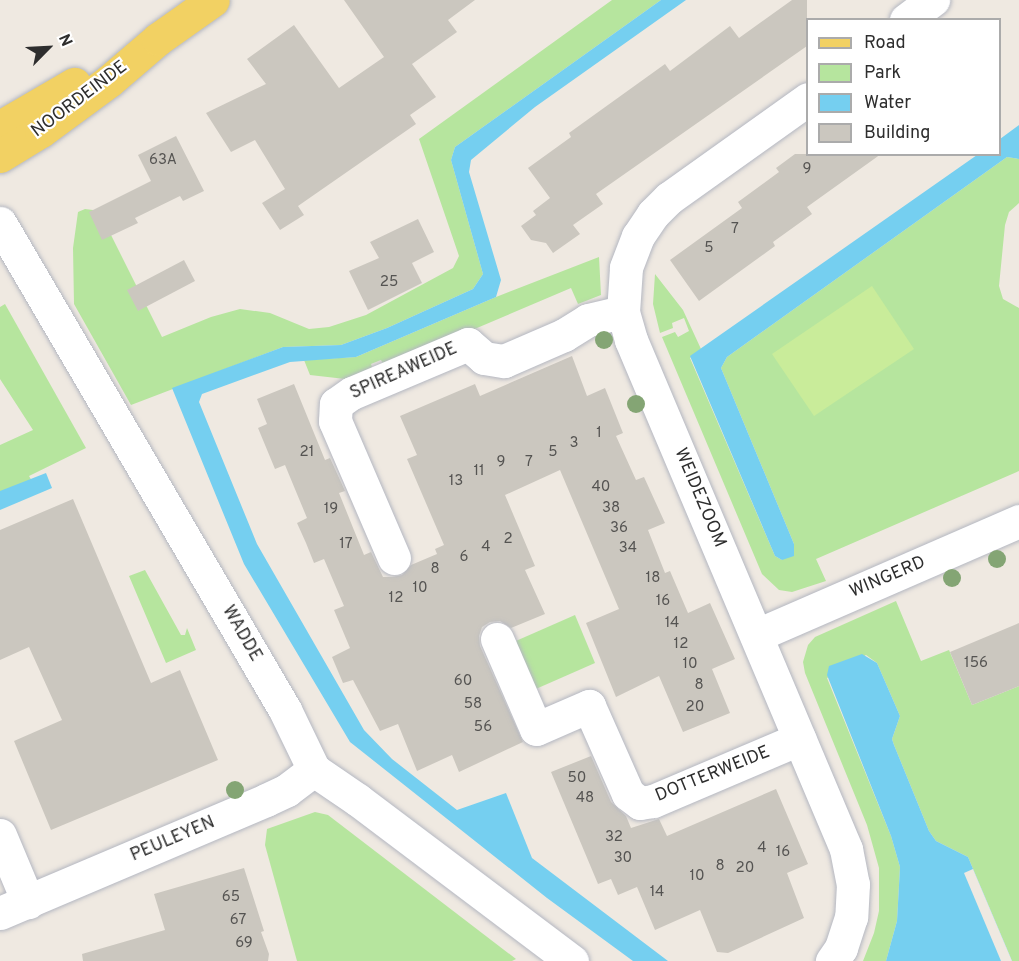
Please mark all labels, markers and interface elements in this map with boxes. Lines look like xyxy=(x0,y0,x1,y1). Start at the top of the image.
north arrow xyxy=(18,18,78,78)
legend xyxy=(806,18,1001,156)
text: N xyxy=(53,31,76,50)
text: Road xyxy=(864,32,906,55)
street label: NOORDEINDE xyxy=(28,57,132,143)
text: Park xyxy=(864,62,901,85)
text: Water xyxy=(864,92,911,115)
text: Building xyxy=(864,122,930,145)
house number: 63A xyxy=(149,152,177,170)
house number: 9 xyxy=(803,161,811,179)
house number: 7 xyxy=(731,221,739,239)
house number: 5 xyxy=(704,240,714,258)
house number: 25 xyxy=(380,274,398,292)
street label: SPIREAWEIDE xyxy=(347,339,461,405)
house number: 1 xyxy=(596,425,602,443)
house number: 3 xyxy=(569,435,579,453)
house number: 21 xyxy=(300,444,314,462)
house number: 5 xyxy=(548,444,558,462)
street label: WEIDEZOOM xyxy=(668,445,730,551)
house number: 9 xyxy=(497,454,505,472)
house number: 7 xyxy=(525,454,533,472)
house number: 11 xyxy=(473,463,485,481)
house number: 13 xyxy=(449,473,463,491)
house number: 40 xyxy=(592,479,610,497)
house number: 38 xyxy=(602,500,620,518)
house number: 19 xyxy=(324,501,338,519)
house number: 36 xyxy=(610,520,628,538)
house number: 2 xyxy=(503,531,513,549)
house number: 17 xyxy=(339,536,353,554)
house number: 4 xyxy=(481,539,491,557)
house number: 34 xyxy=(619,540,637,558)
house number: 6 xyxy=(460,549,468,567)
street label: WINGERD xyxy=(847,552,929,604)
house number: 8 xyxy=(430,561,440,579)
house number: 18 xyxy=(646,570,660,588)
house number: 10 xyxy=(412,580,428,598)
house number: 12 xyxy=(389,590,403,608)
house number: 16 xyxy=(656,593,670,611)
street label: WADDE xyxy=(216,602,266,666)
house number: 14 xyxy=(665,615,679,633)
house number: 12 xyxy=(674,636,688,654)
house number: 156 xyxy=(964,655,988,673)
house number: 10 xyxy=(682,656,698,674)
house number: 60 xyxy=(454,673,472,691)
house number: 8 xyxy=(694,677,704,695)
house number: 58 xyxy=(464,696,482,714)
house number: 20 xyxy=(686,699,704,717)
house number: 56 xyxy=(474,719,492,737)
street label: DOTTERWEIDE xyxy=(653,742,773,808)
house number: 50 xyxy=(568,770,586,788)
house number: 48 xyxy=(576,790,594,808)
street label: PEULEYEN xyxy=(128,813,218,867)
house number: 32 xyxy=(605,829,623,847)
house number: 4 xyxy=(757,840,767,858)
house number: 16 xyxy=(776,844,790,862)
house number: 30 xyxy=(614,850,632,868)
house number: 8 xyxy=(715,858,725,876)
house number: 20 xyxy=(736,860,754,878)
house number: 10 xyxy=(689,868,705,886)
house number: 14 xyxy=(650,884,664,902)
house number: 65 xyxy=(222,889,240,907)
house number: 67 xyxy=(230,912,246,930)
house number: 69 xyxy=(235,935,253,953)

